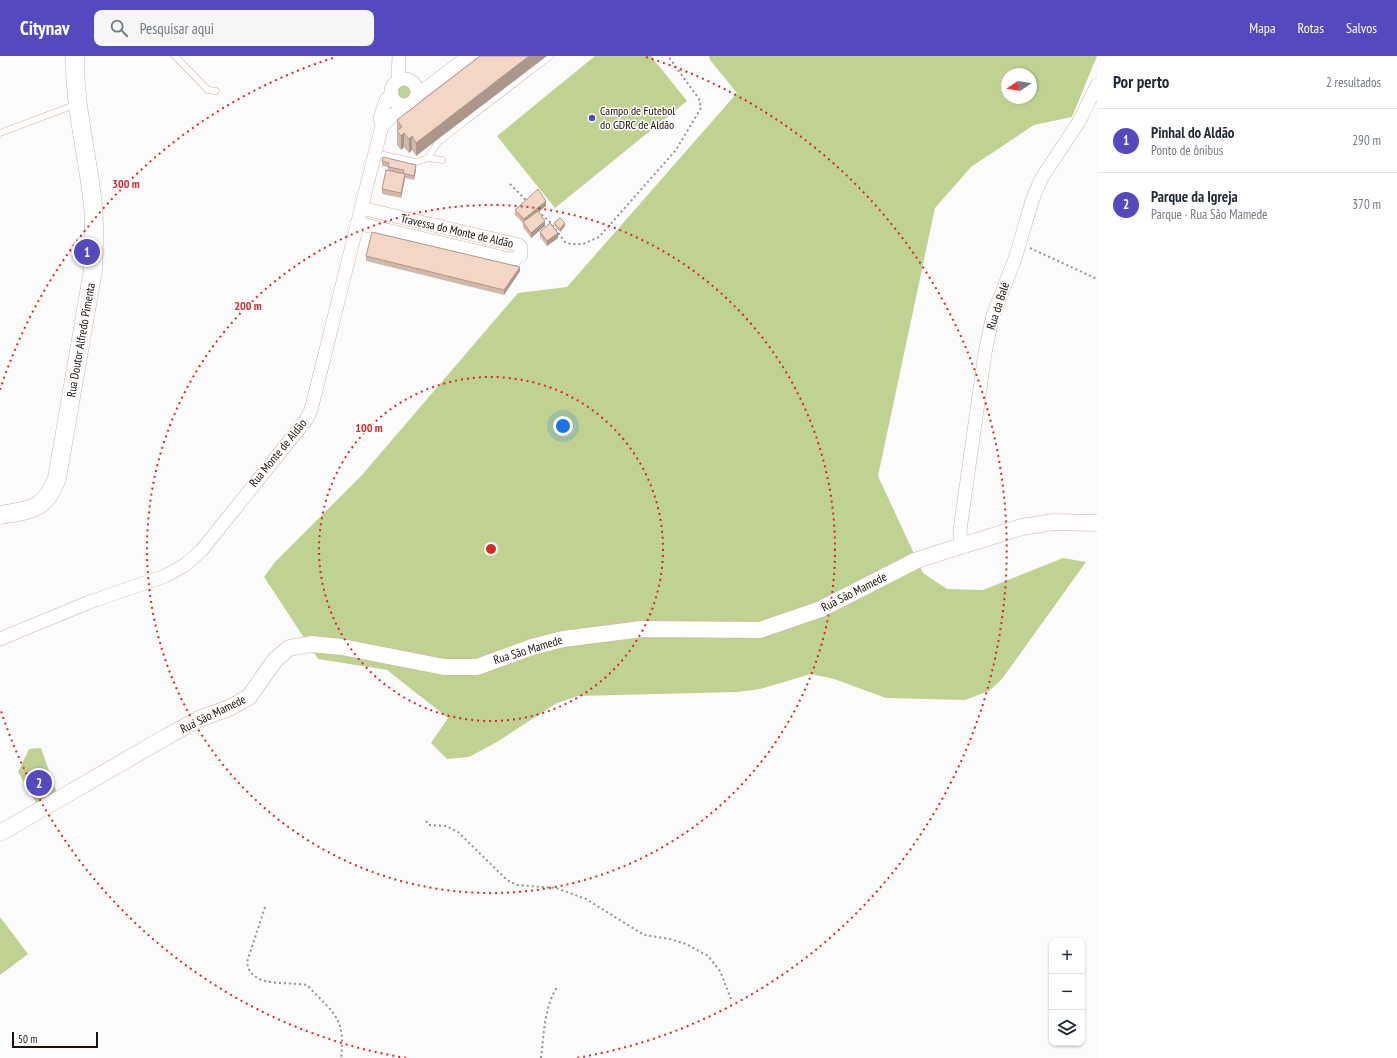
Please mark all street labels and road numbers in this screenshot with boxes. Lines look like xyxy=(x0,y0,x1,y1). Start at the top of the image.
street label: Travessa do Monte de Aldão xyxy=(399,210,515,251)
street label: Rua da Balé xyxy=(983,280,1012,331)
street label: Rua Doutor Alfredo Pimenta xyxy=(63,281,98,398)
street label: Rua Monte de Aldão xyxy=(246,416,310,490)
street label: Rua São Mamede xyxy=(819,569,889,614)
street label: Rua São Mamede xyxy=(492,632,564,667)
street label: Rua São Mamede xyxy=(177,691,248,736)

